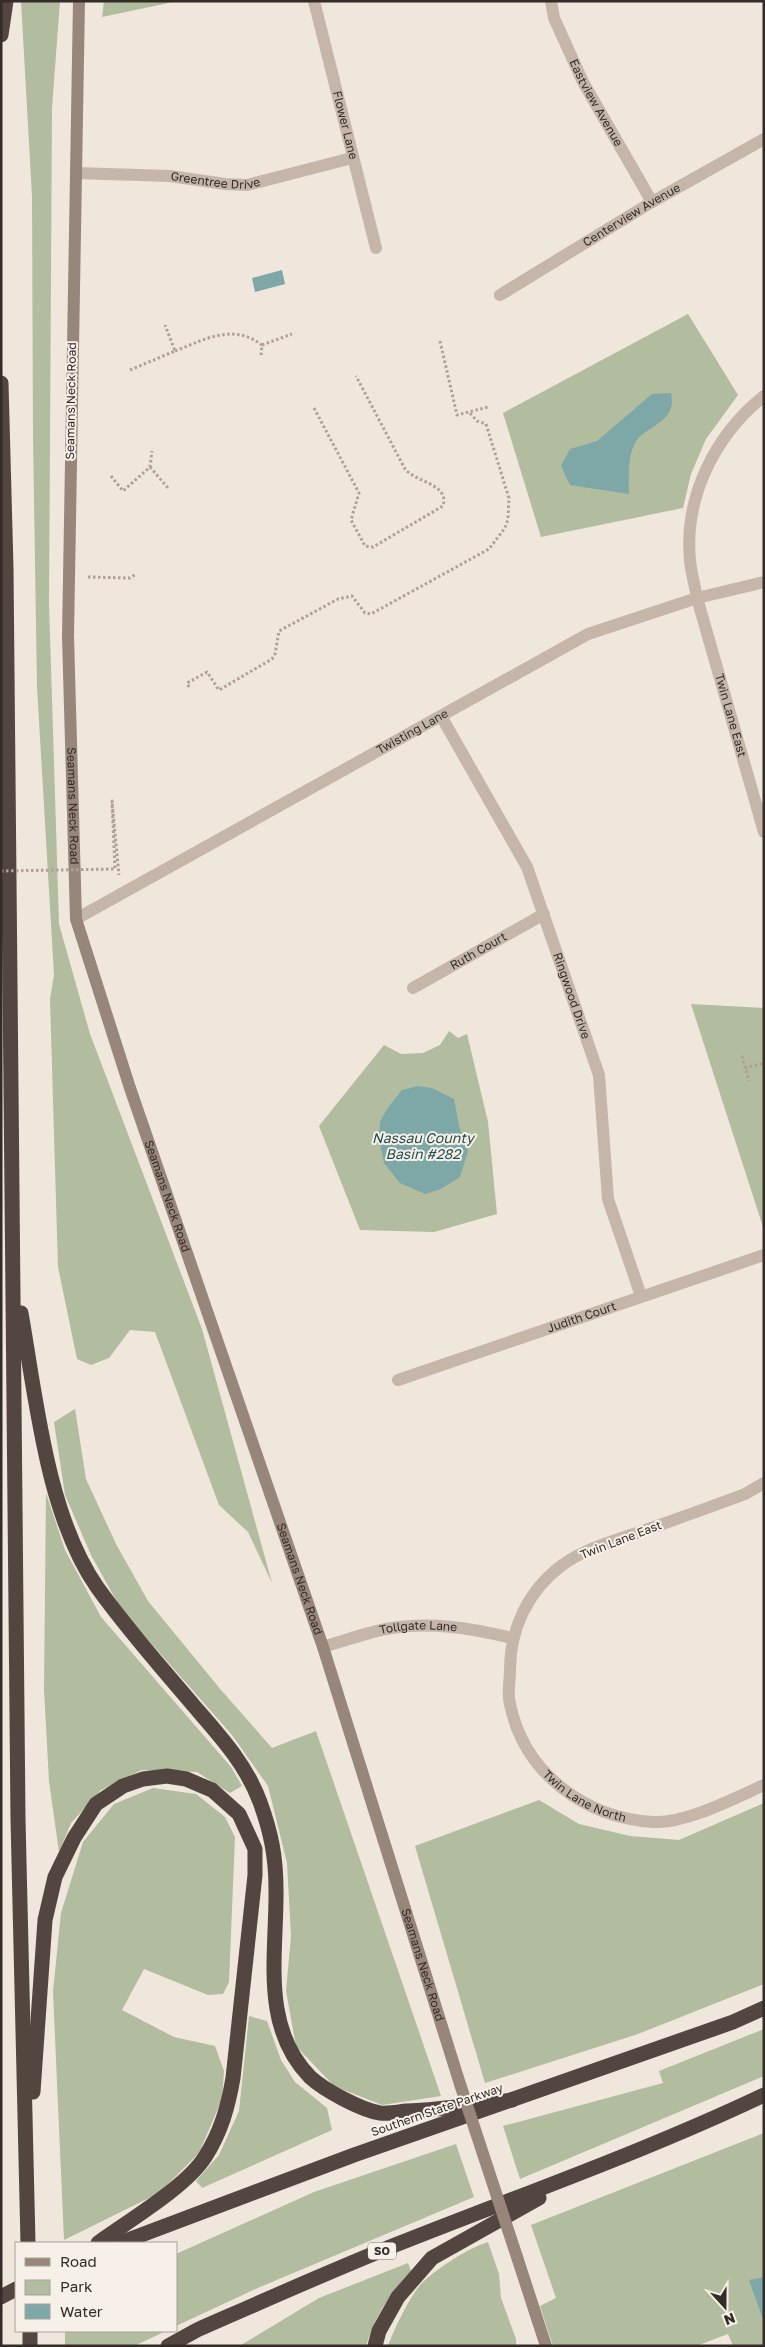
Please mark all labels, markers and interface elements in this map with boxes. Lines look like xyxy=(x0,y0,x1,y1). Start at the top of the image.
street label: Eastview Avenue xyxy=(567,57,626,149)
street label: Flower Lane xyxy=(330,89,361,161)
street label: Greentree Drive xyxy=(170,168,262,192)
street label: Centerview Avenue xyxy=(580,180,683,250)
street label: Seamans Neck Road xyxy=(62,342,79,460)
street label: Twin Lane East xyxy=(712,672,750,759)
street label: Twisting Lane xyxy=(374,705,451,757)
street label: Seamans Neck Road xyxy=(64,747,82,865)
street label: Ruth Court xyxy=(447,929,509,973)
street label: Ringwood Drive xyxy=(550,950,594,1041)
water label: Nassau County Basin #282 xyxy=(372,1129,476,1162)
street label: Seamans Neck Road xyxy=(142,1138,194,1254)
street label: Judith Court xyxy=(545,1298,618,1336)
street label: Twin Lane East xyxy=(578,1517,664,1562)
street label: Seamans Neck Road xyxy=(274,1521,326,1637)
street label: Tollgate Lane xyxy=(378,1618,458,1637)
street label: Twin Lane North xyxy=(540,1767,628,1825)
street label: Seamans Neck Road xyxy=(398,1906,448,2023)
street label: Southern State Parkway xyxy=(369,2080,505,2139)
legend xyxy=(15,2242,178,2332)
road number: SO xyxy=(368,2242,396,2260)
text: Road xyxy=(60,2252,97,2270)
text: Park xyxy=(60,2277,93,2295)
north arrow xyxy=(700,2282,750,2332)
text: Water xyxy=(60,2302,103,2320)
text: N xyxy=(722,2310,738,2329)

